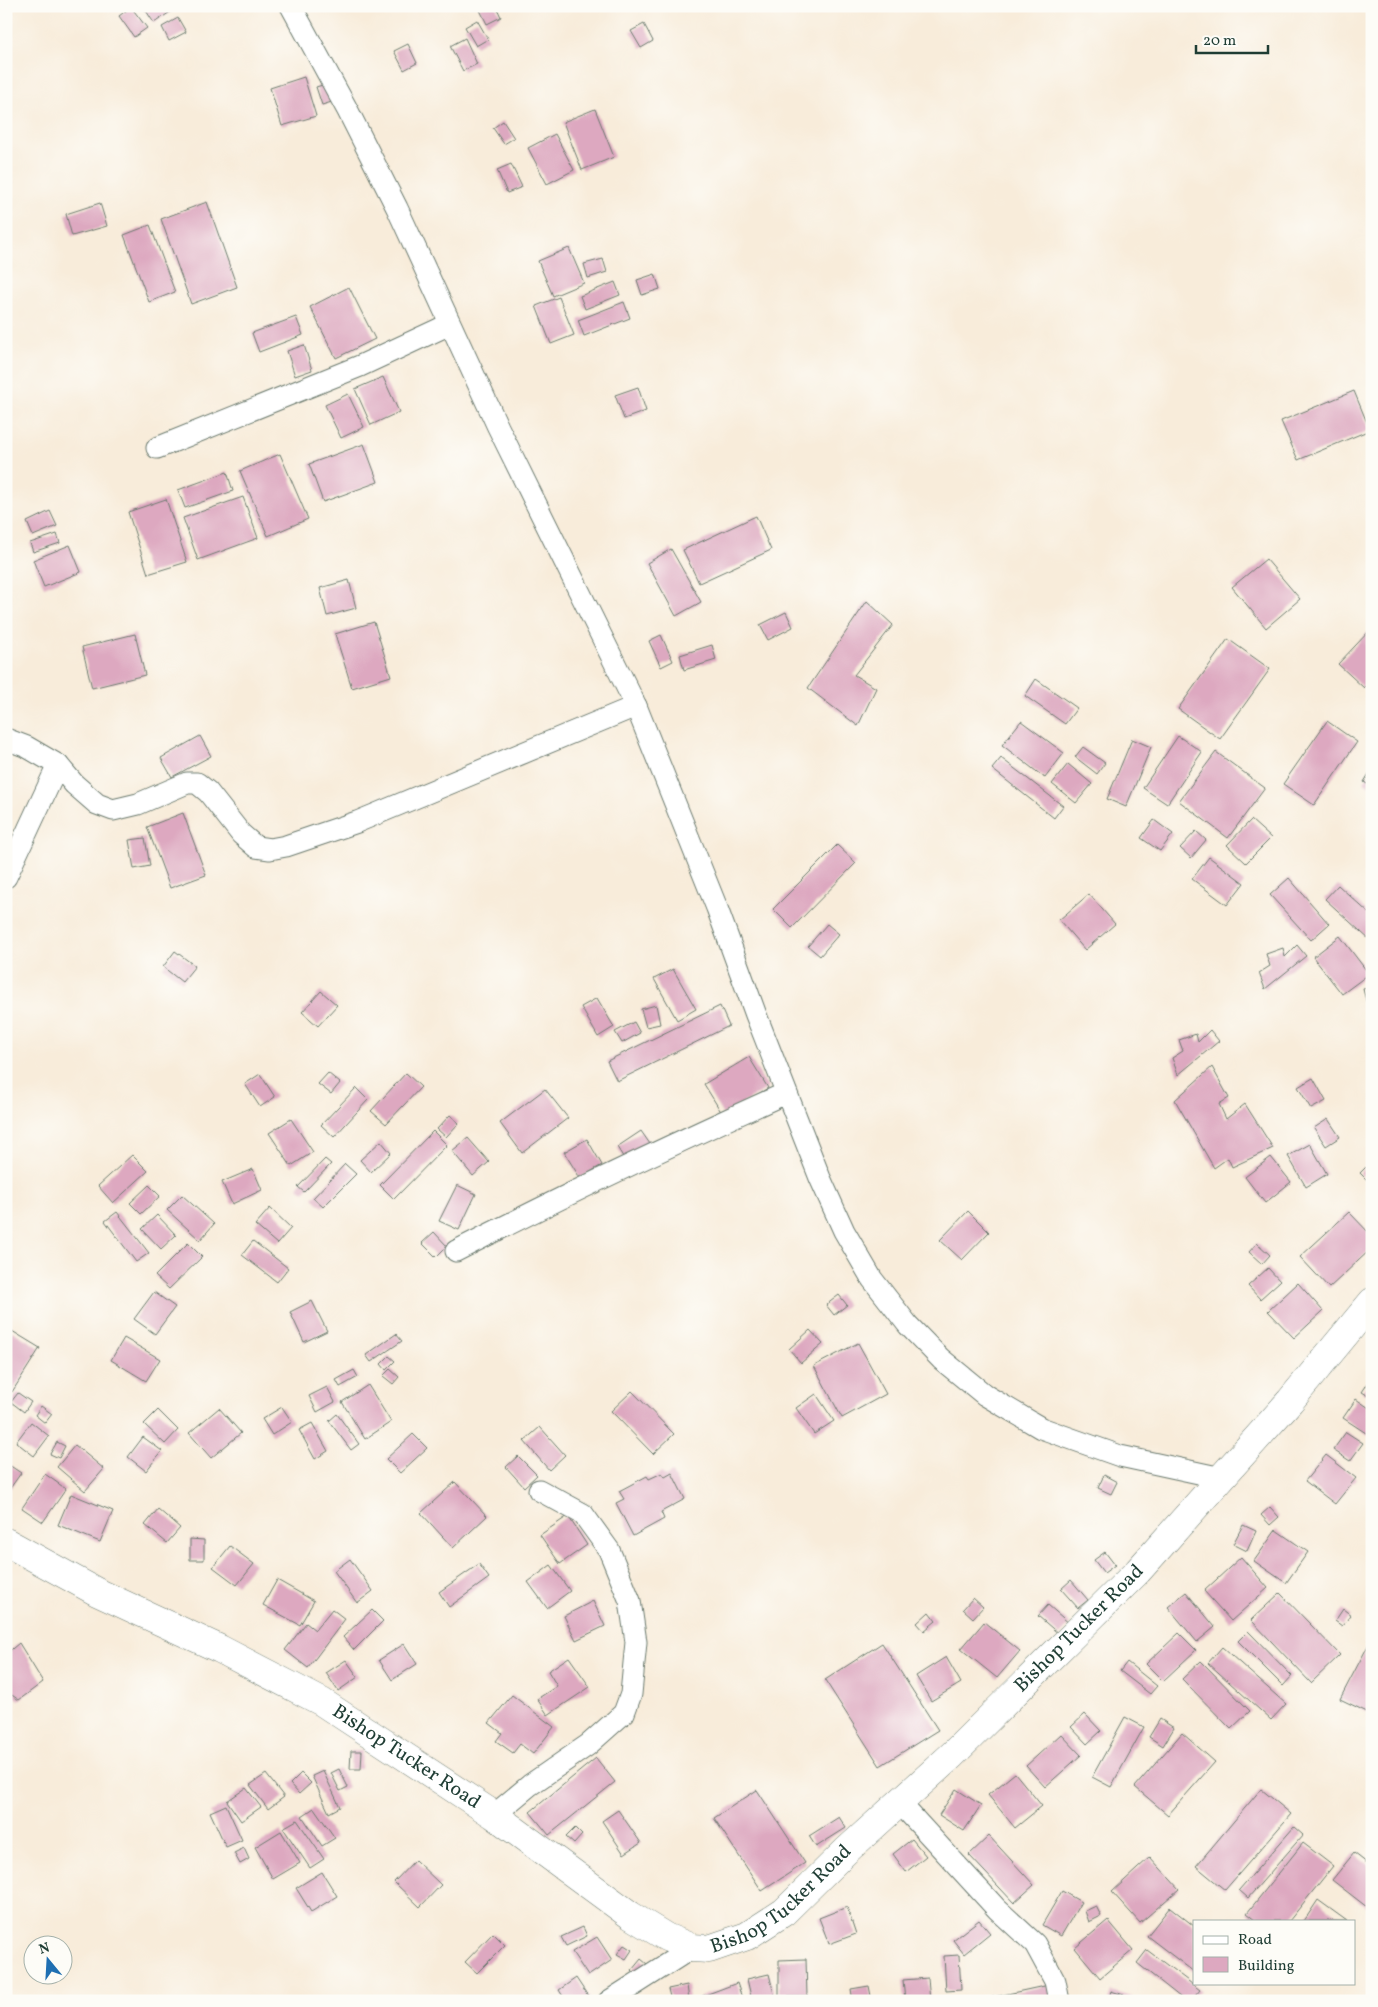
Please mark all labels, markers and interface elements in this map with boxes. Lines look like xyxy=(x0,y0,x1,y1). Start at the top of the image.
scale bar xyxy=(1196,22,1268,54)
text: 20 m xyxy=(1203,31,1236,52)
street label: Bishop Tucker Road xyxy=(1008,1558,1151,1700)
street label: Bishop Tucker Road xyxy=(326,1698,486,1816)
street label: Bishop Tucker Road xyxy=(707,1838,858,1962)
legend xyxy=(1193,1920,1356,1984)
text: Road xyxy=(1238,1930,1272,1951)
north arrow xyxy=(22,1934,72,1984)
text: N xyxy=(37,1938,52,1960)
text: Building xyxy=(1238,1956,1295,1977)

